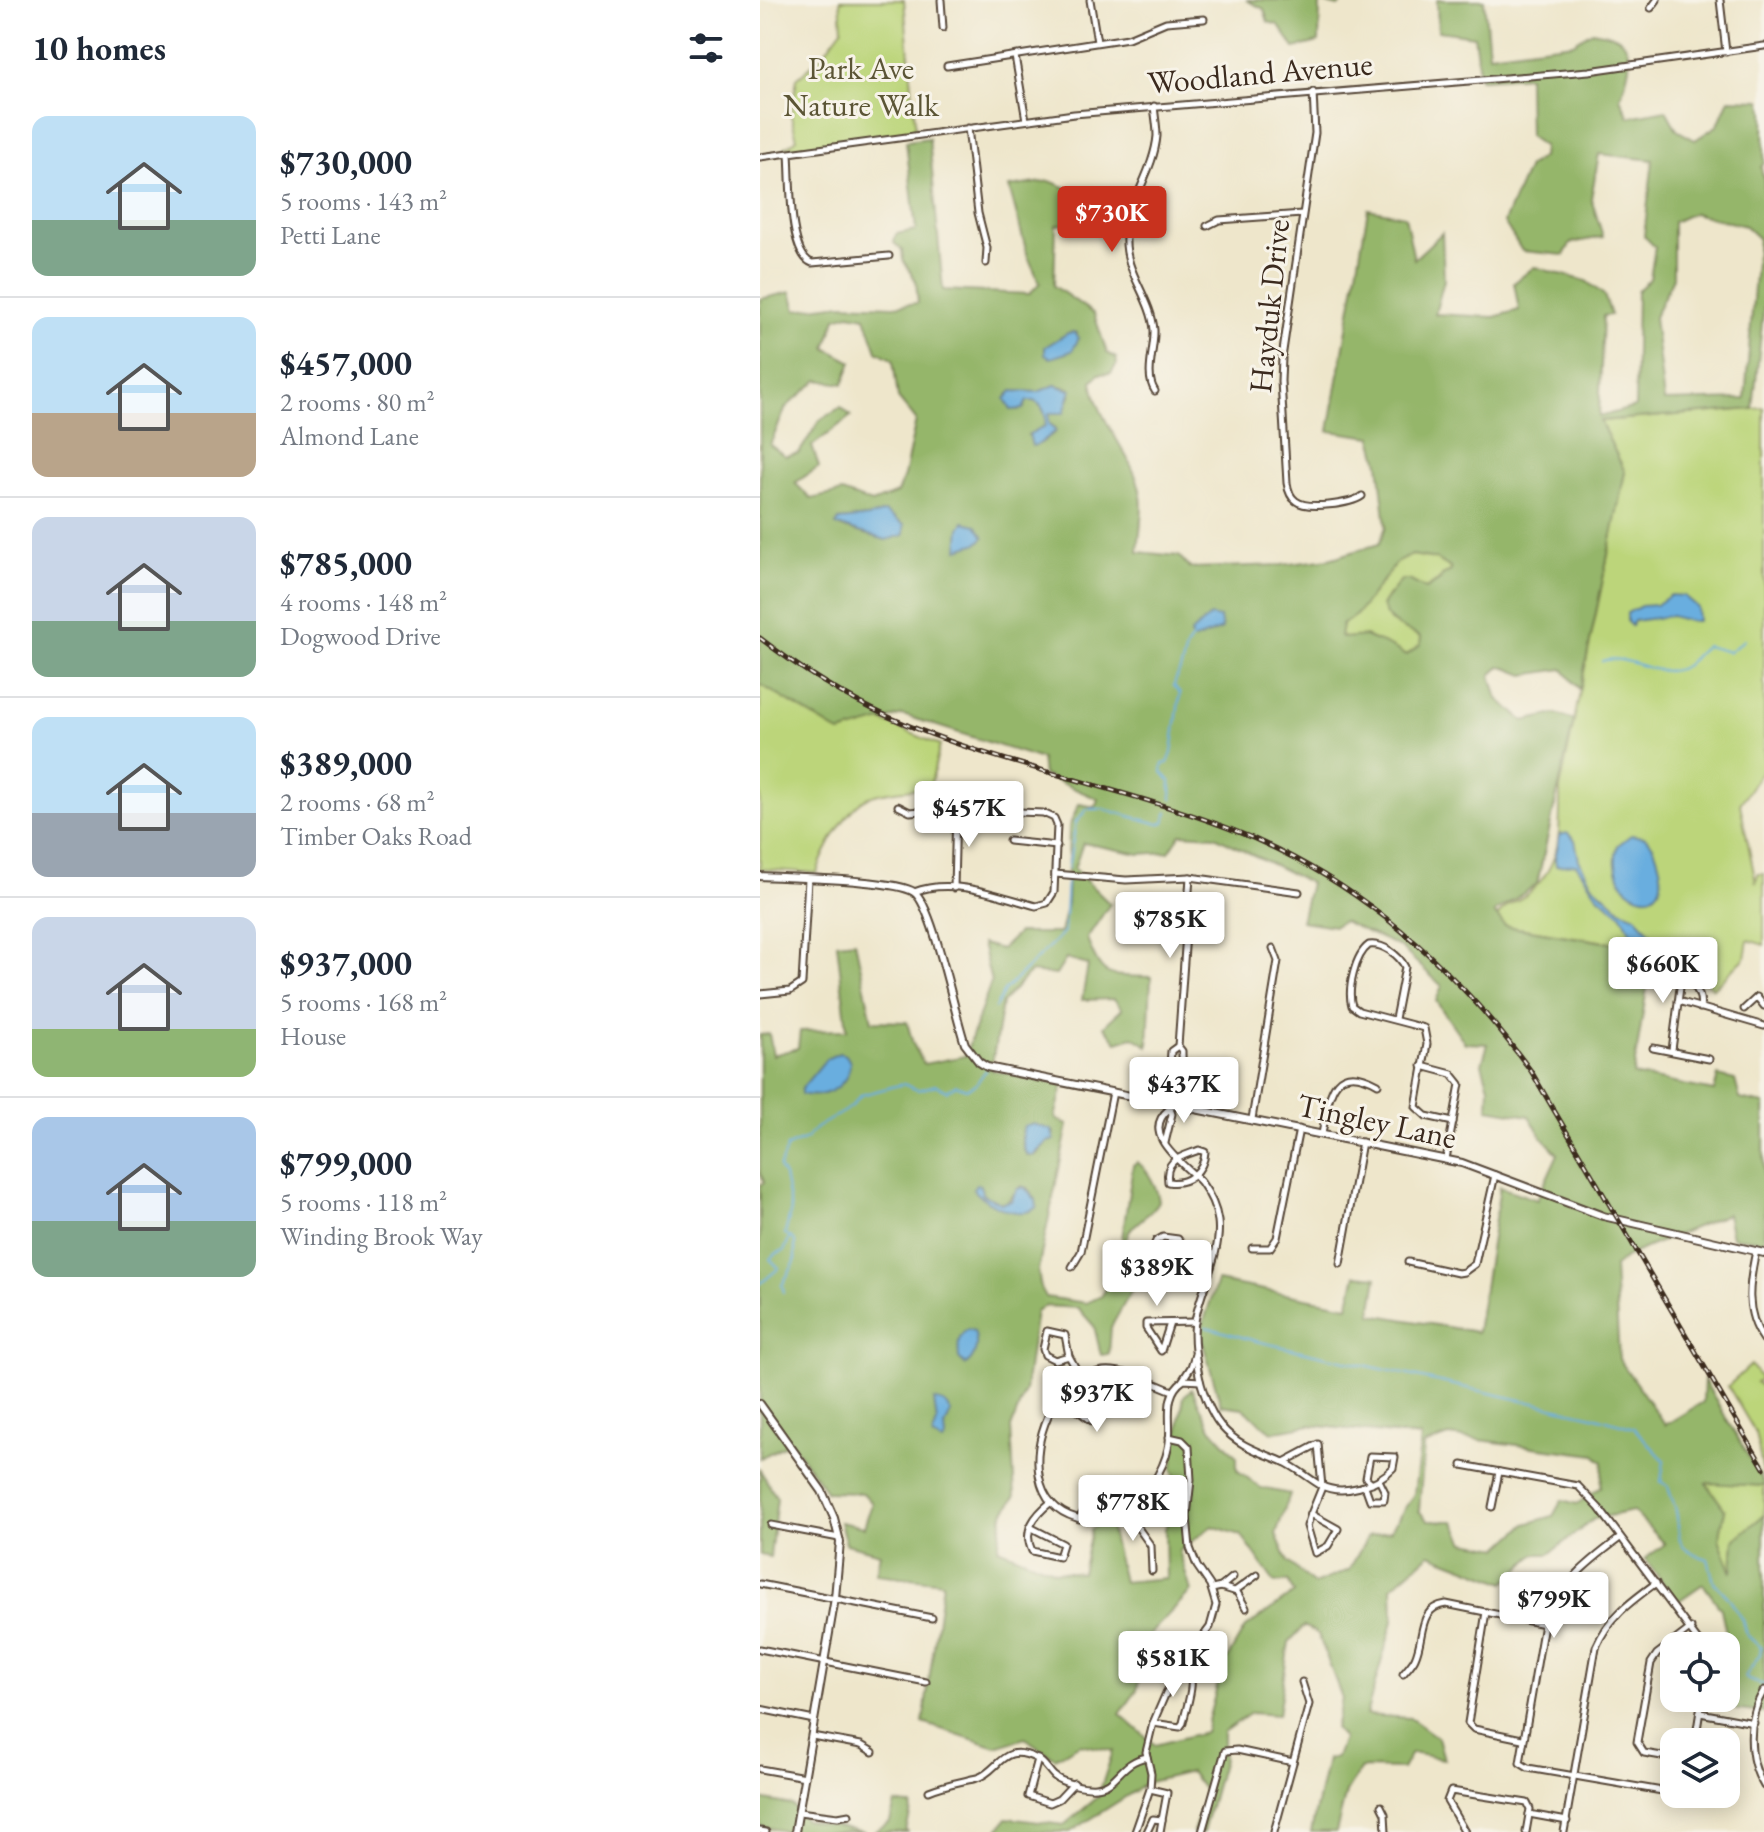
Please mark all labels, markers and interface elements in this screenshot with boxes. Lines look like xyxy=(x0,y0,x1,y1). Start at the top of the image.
text: 10 homes xyxy=(32,26,166,70)
icon: filters xyxy=(684,26,728,70)
street label: Woodland Avenue xyxy=(1146,42,1374,104)
park label: Park Ave Nature Walk xyxy=(783,47,940,126)
text: $730,000 xyxy=(280,140,412,184)
icon: home xyxy=(96,148,192,244)
text: 5 rooms · 143 m² xyxy=(280,184,447,218)
pin: $730K xyxy=(1056,186,1168,254)
text: $730K xyxy=(1075,195,1149,229)
street label: Hayduk Drive xyxy=(1239,217,1299,395)
text: Petti Lane xyxy=(280,218,381,252)
text: $457,000 xyxy=(280,341,412,385)
icon: home xyxy=(96,349,192,445)
text: 2 rooms · 80 m² xyxy=(280,385,435,419)
text: Almond Lane xyxy=(280,419,419,453)
text: $785,000 xyxy=(280,541,412,585)
icon: home xyxy=(96,549,192,645)
text: 4 rooms · 148 m² xyxy=(280,585,447,619)
text: Dogwood Drive xyxy=(280,619,441,653)
text: $389,000 xyxy=(280,741,412,785)
icon: home xyxy=(96,749,192,845)
pin: $457K xyxy=(913,781,1025,849)
text: 2 rooms · 68 m² xyxy=(280,785,435,819)
text: $457K xyxy=(932,790,1006,824)
text: Timber Oaks Road xyxy=(280,819,472,853)
pin: $785K xyxy=(1114,892,1226,960)
text: $785K xyxy=(1133,901,1207,935)
pin: $660K xyxy=(1607,937,1719,1005)
text: $937,000 xyxy=(280,941,412,985)
text: $660K xyxy=(1626,946,1700,980)
icon: home xyxy=(96,949,192,1045)
text: 5 rooms · 168 m² xyxy=(280,985,447,1019)
text: House xyxy=(280,1019,346,1053)
pin: $437K xyxy=(1128,1057,1240,1125)
text: $437K xyxy=(1147,1066,1221,1100)
street label: Tingley Lane xyxy=(1294,1084,1460,1158)
text: $799,000 xyxy=(280,1141,412,1185)
icon: home xyxy=(96,1149,192,1245)
text: 5 rooms · 118 m² xyxy=(280,1185,447,1219)
text: Winding Brook Way xyxy=(280,1219,483,1253)
pin: $389K xyxy=(1101,1240,1213,1308)
text: $389K xyxy=(1120,1249,1194,1283)
pin: $937K xyxy=(1041,1366,1153,1434)
text: $937K xyxy=(1060,1375,1134,1409)
pin: $778K xyxy=(1077,1475,1189,1543)
text: $778K xyxy=(1096,1484,1170,1518)
pin: $799K xyxy=(1498,1572,1610,1640)
text: $799K xyxy=(1517,1581,1591,1615)
pin: $581K xyxy=(1117,1631,1229,1699)
map controls xyxy=(1660,1632,1740,1808)
button: locate xyxy=(1660,1632,1740,1712)
text: $581K xyxy=(1136,1640,1210,1674)
button: layers xyxy=(1660,1728,1740,1808)

